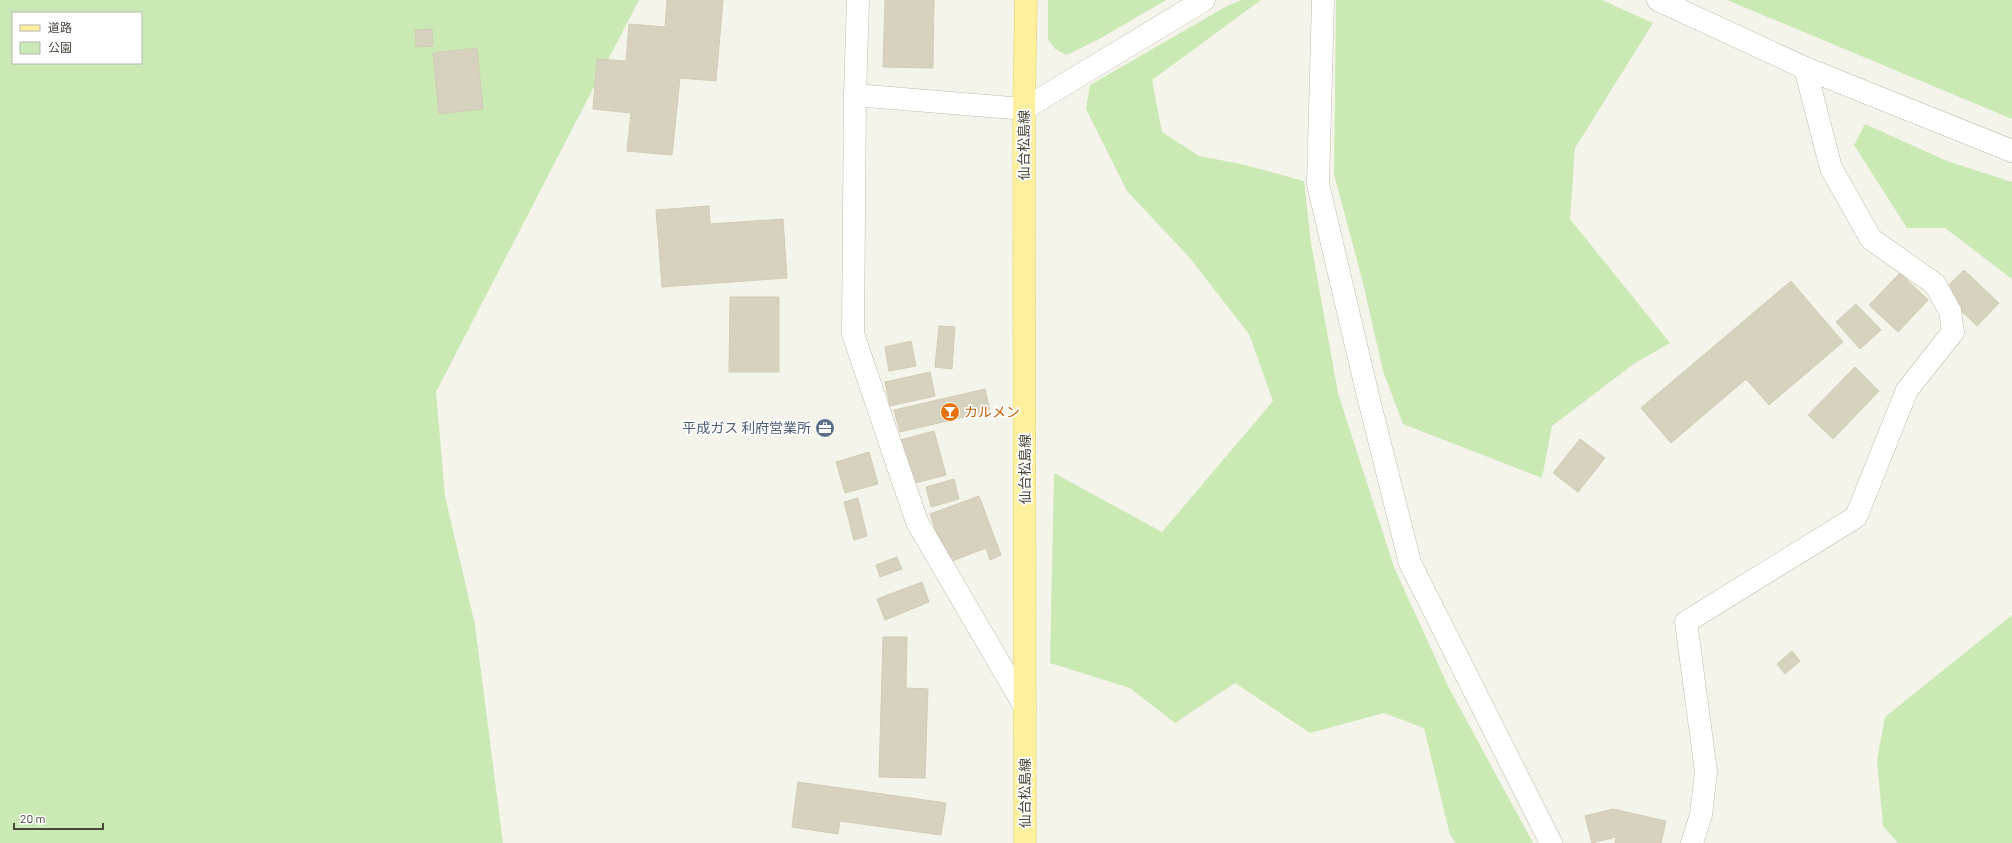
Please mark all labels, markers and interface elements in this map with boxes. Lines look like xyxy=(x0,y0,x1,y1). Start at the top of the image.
legend xyxy=(12,12,142,64)
text: 道路 xyxy=(48,20,72,34)
text: 公園 xyxy=(48,40,72,54)
street label: 仙台松島線 xyxy=(1015,110,1032,180)
bar icon: カルメン xyxy=(939,401,961,423)
place label: カルメン xyxy=(964,403,1020,420)
office icon: 平成ガス 利府営業所 xyxy=(814,417,836,439)
place label: 平成ガス 利府営業所 xyxy=(682,419,811,436)
street label: 仙台松島線 xyxy=(1016,434,1033,504)
street label: 仙台松島線 xyxy=(1016,758,1033,828)
scale bar xyxy=(14,805,103,831)
text: 20 m xyxy=(20,811,46,825)

